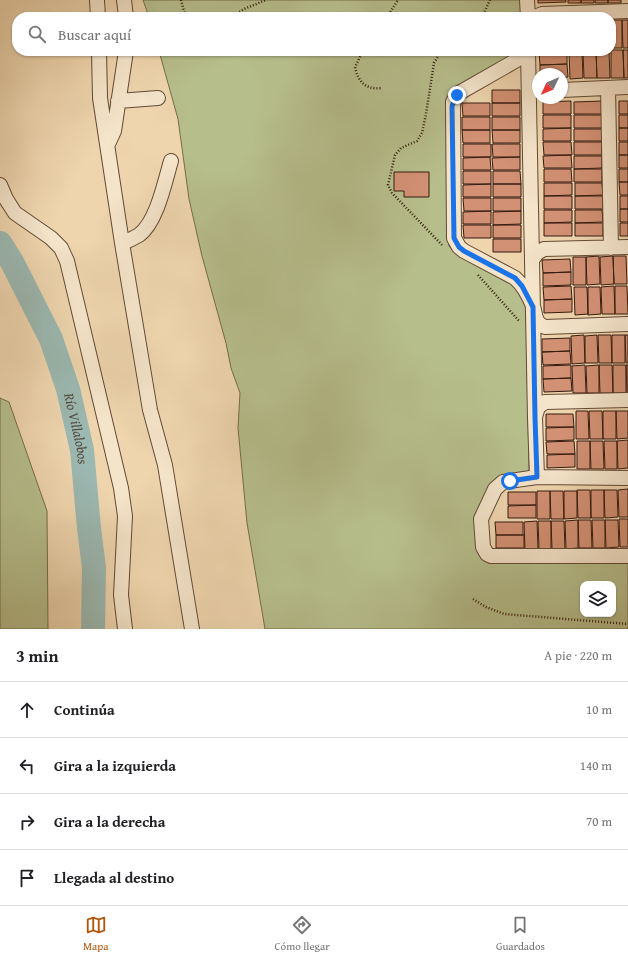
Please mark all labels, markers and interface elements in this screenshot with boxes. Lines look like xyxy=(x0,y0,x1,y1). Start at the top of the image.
search box xyxy=(12,12,616,56)
icon: search xyxy=(26,23,48,45)
text: Buscar aquí xyxy=(58,24,131,45)
north arrow xyxy=(532,68,568,104)
route end xyxy=(448,86,466,104)
water label: Río Villalobos xyxy=(59,390,93,465)
route start xyxy=(501,472,519,490)
map controls xyxy=(580,581,616,617)
button: layers xyxy=(580,581,616,617)
text: 3 min xyxy=(16,643,58,668)
text: A pie · 220 m xyxy=(544,646,612,665)
icon: ahead xyxy=(16,699,38,721)
text: Continúa xyxy=(54,699,115,720)
text: 10 m xyxy=(586,700,612,719)
icon: left xyxy=(16,755,38,777)
text: Gira a la izquierda xyxy=(54,755,176,776)
text: 140 m xyxy=(580,756,612,775)
icon: right xyxy=(16,811,38,833)
text: Gira a la derecha xyxy=(54,811,165,832)
text: 70 m xyxy=(586,812,612,831)
icon: arrive xyxy=(16,867,38,889)
text: Llegada al destino xyxy=(54,867,174,888)
tab: Mapa xyxy=(83,914,108,954)
tab: Cómo llegar xyxy=(275,914,330,954)
tab: Guardados xyxy=(496,914,545,954)

